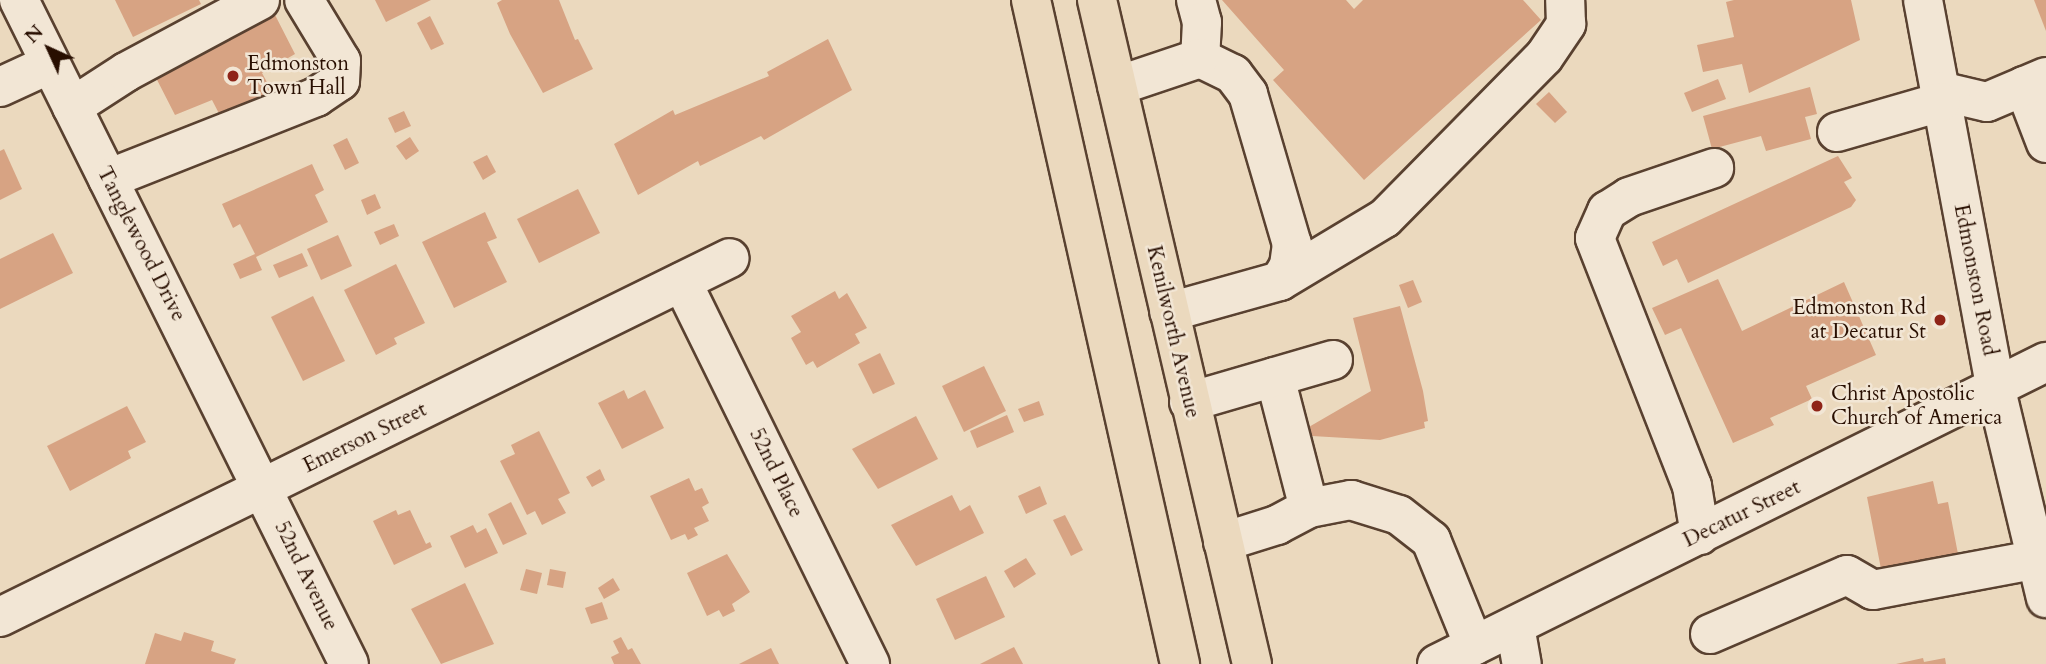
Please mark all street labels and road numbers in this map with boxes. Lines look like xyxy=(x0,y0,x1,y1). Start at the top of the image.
street label: Tanglewood Drive xyxy=(91,162,191,326)
street label: Edmonston Road xyxy=(1948,202,2002,358)
street label: Kenilworth Avenue xyxy=(1141,243,1205,421)
street label: Emerson Street xyxy=(299,397,431,479)
street label: 52nd Place xyxy=(744,424,808,522)
street label: Decatur Street xyxy=(1679,475,1805,553)
street label: 52nd Avenue xyxy=(269,517,343,635)

